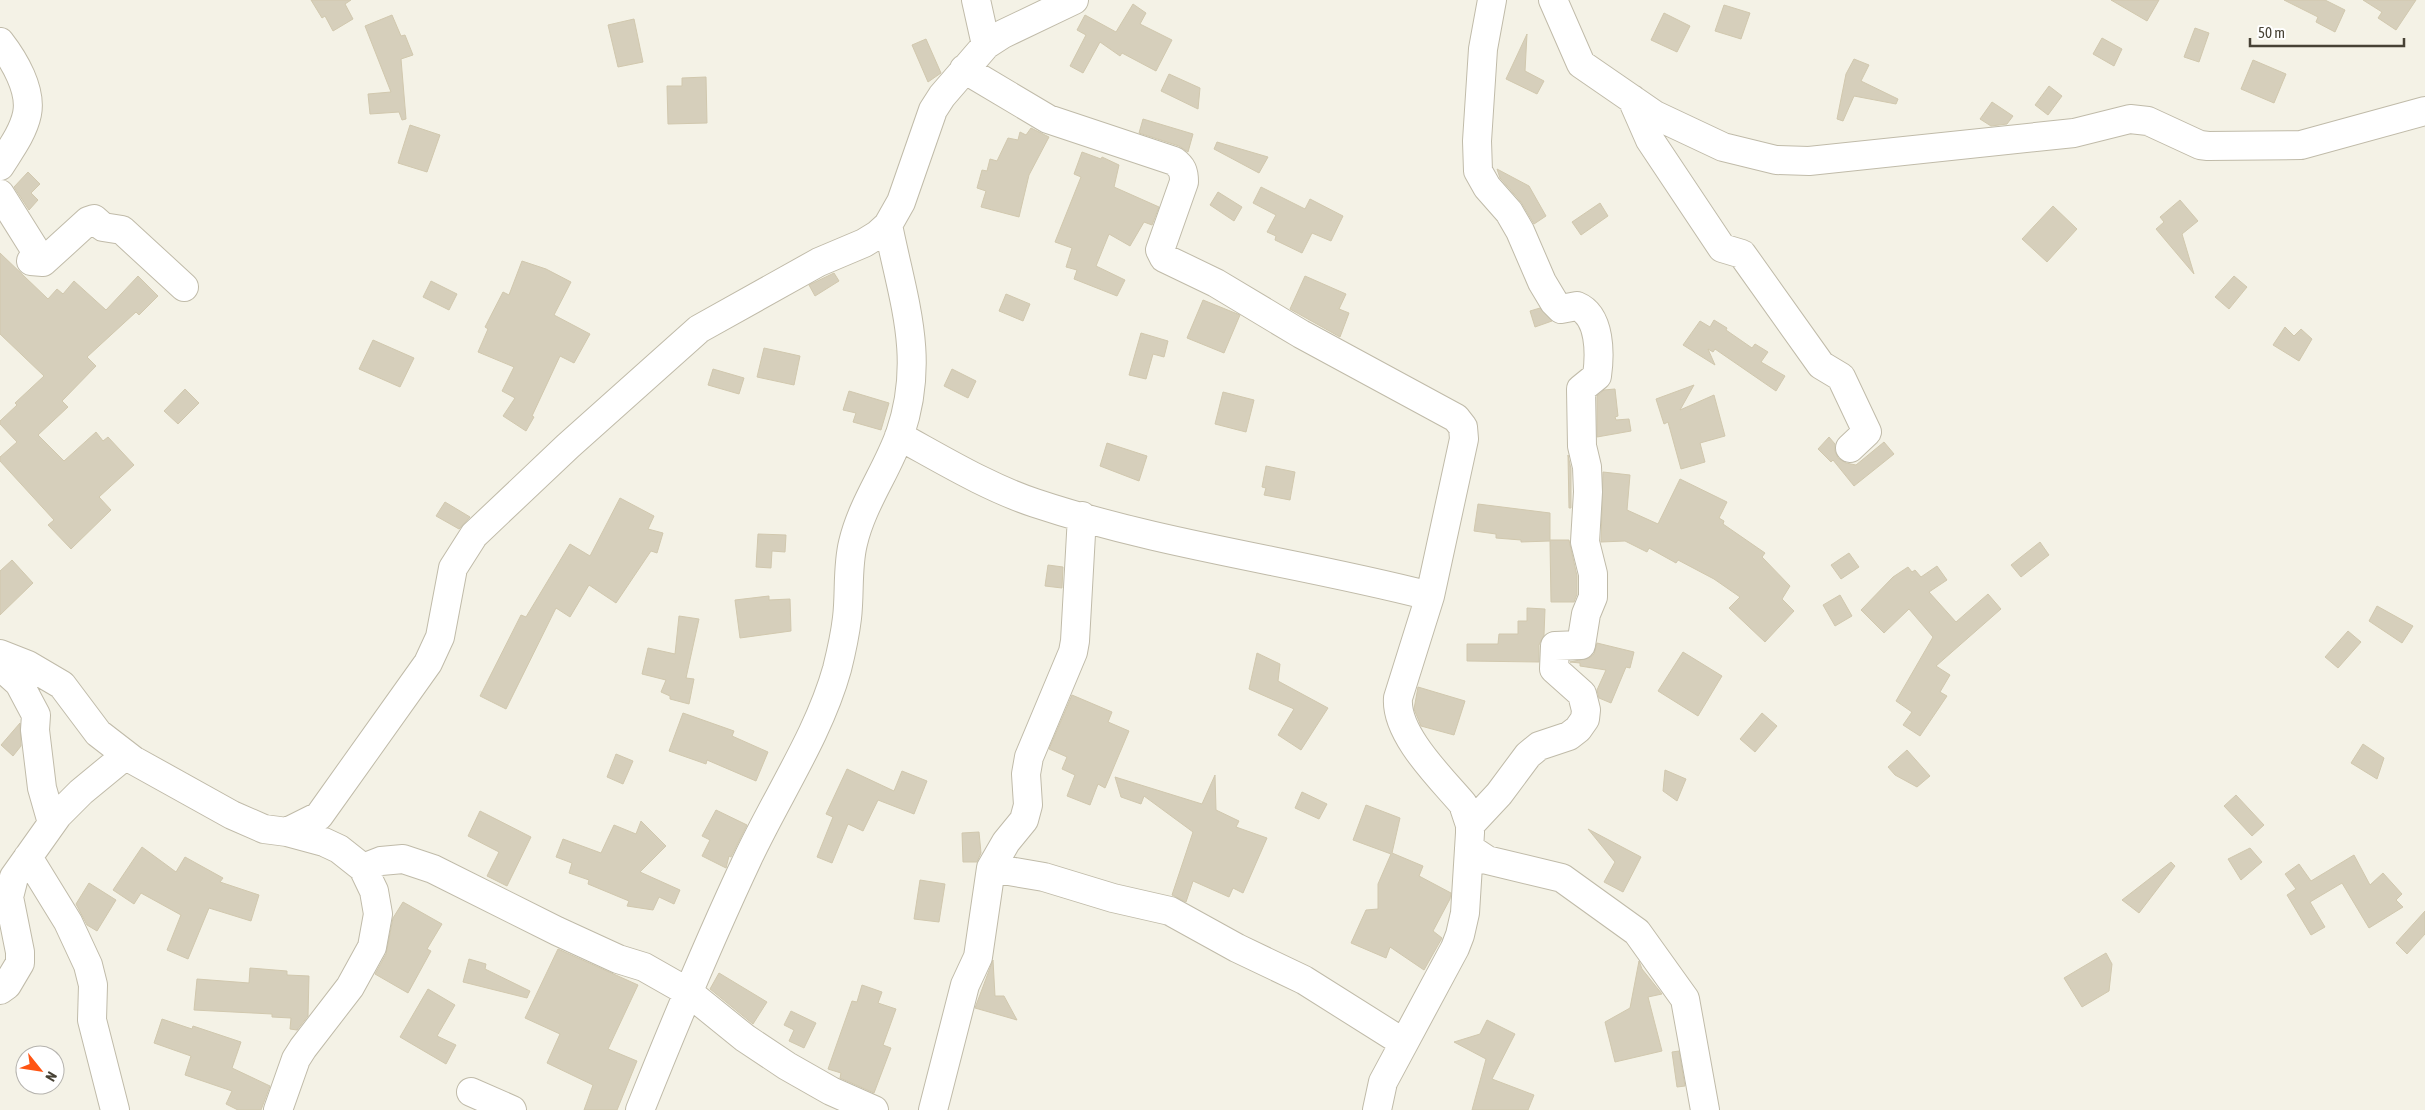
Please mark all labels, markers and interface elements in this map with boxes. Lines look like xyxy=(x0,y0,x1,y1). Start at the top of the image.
scale bar xyxy=(2250,15,2404,47)
text: 50 m xyxy=(2258,24,2285,41)
north arrow xyxy=(15,1045,65,1095)
text: N xyxy=(42,1069,60,1084)

